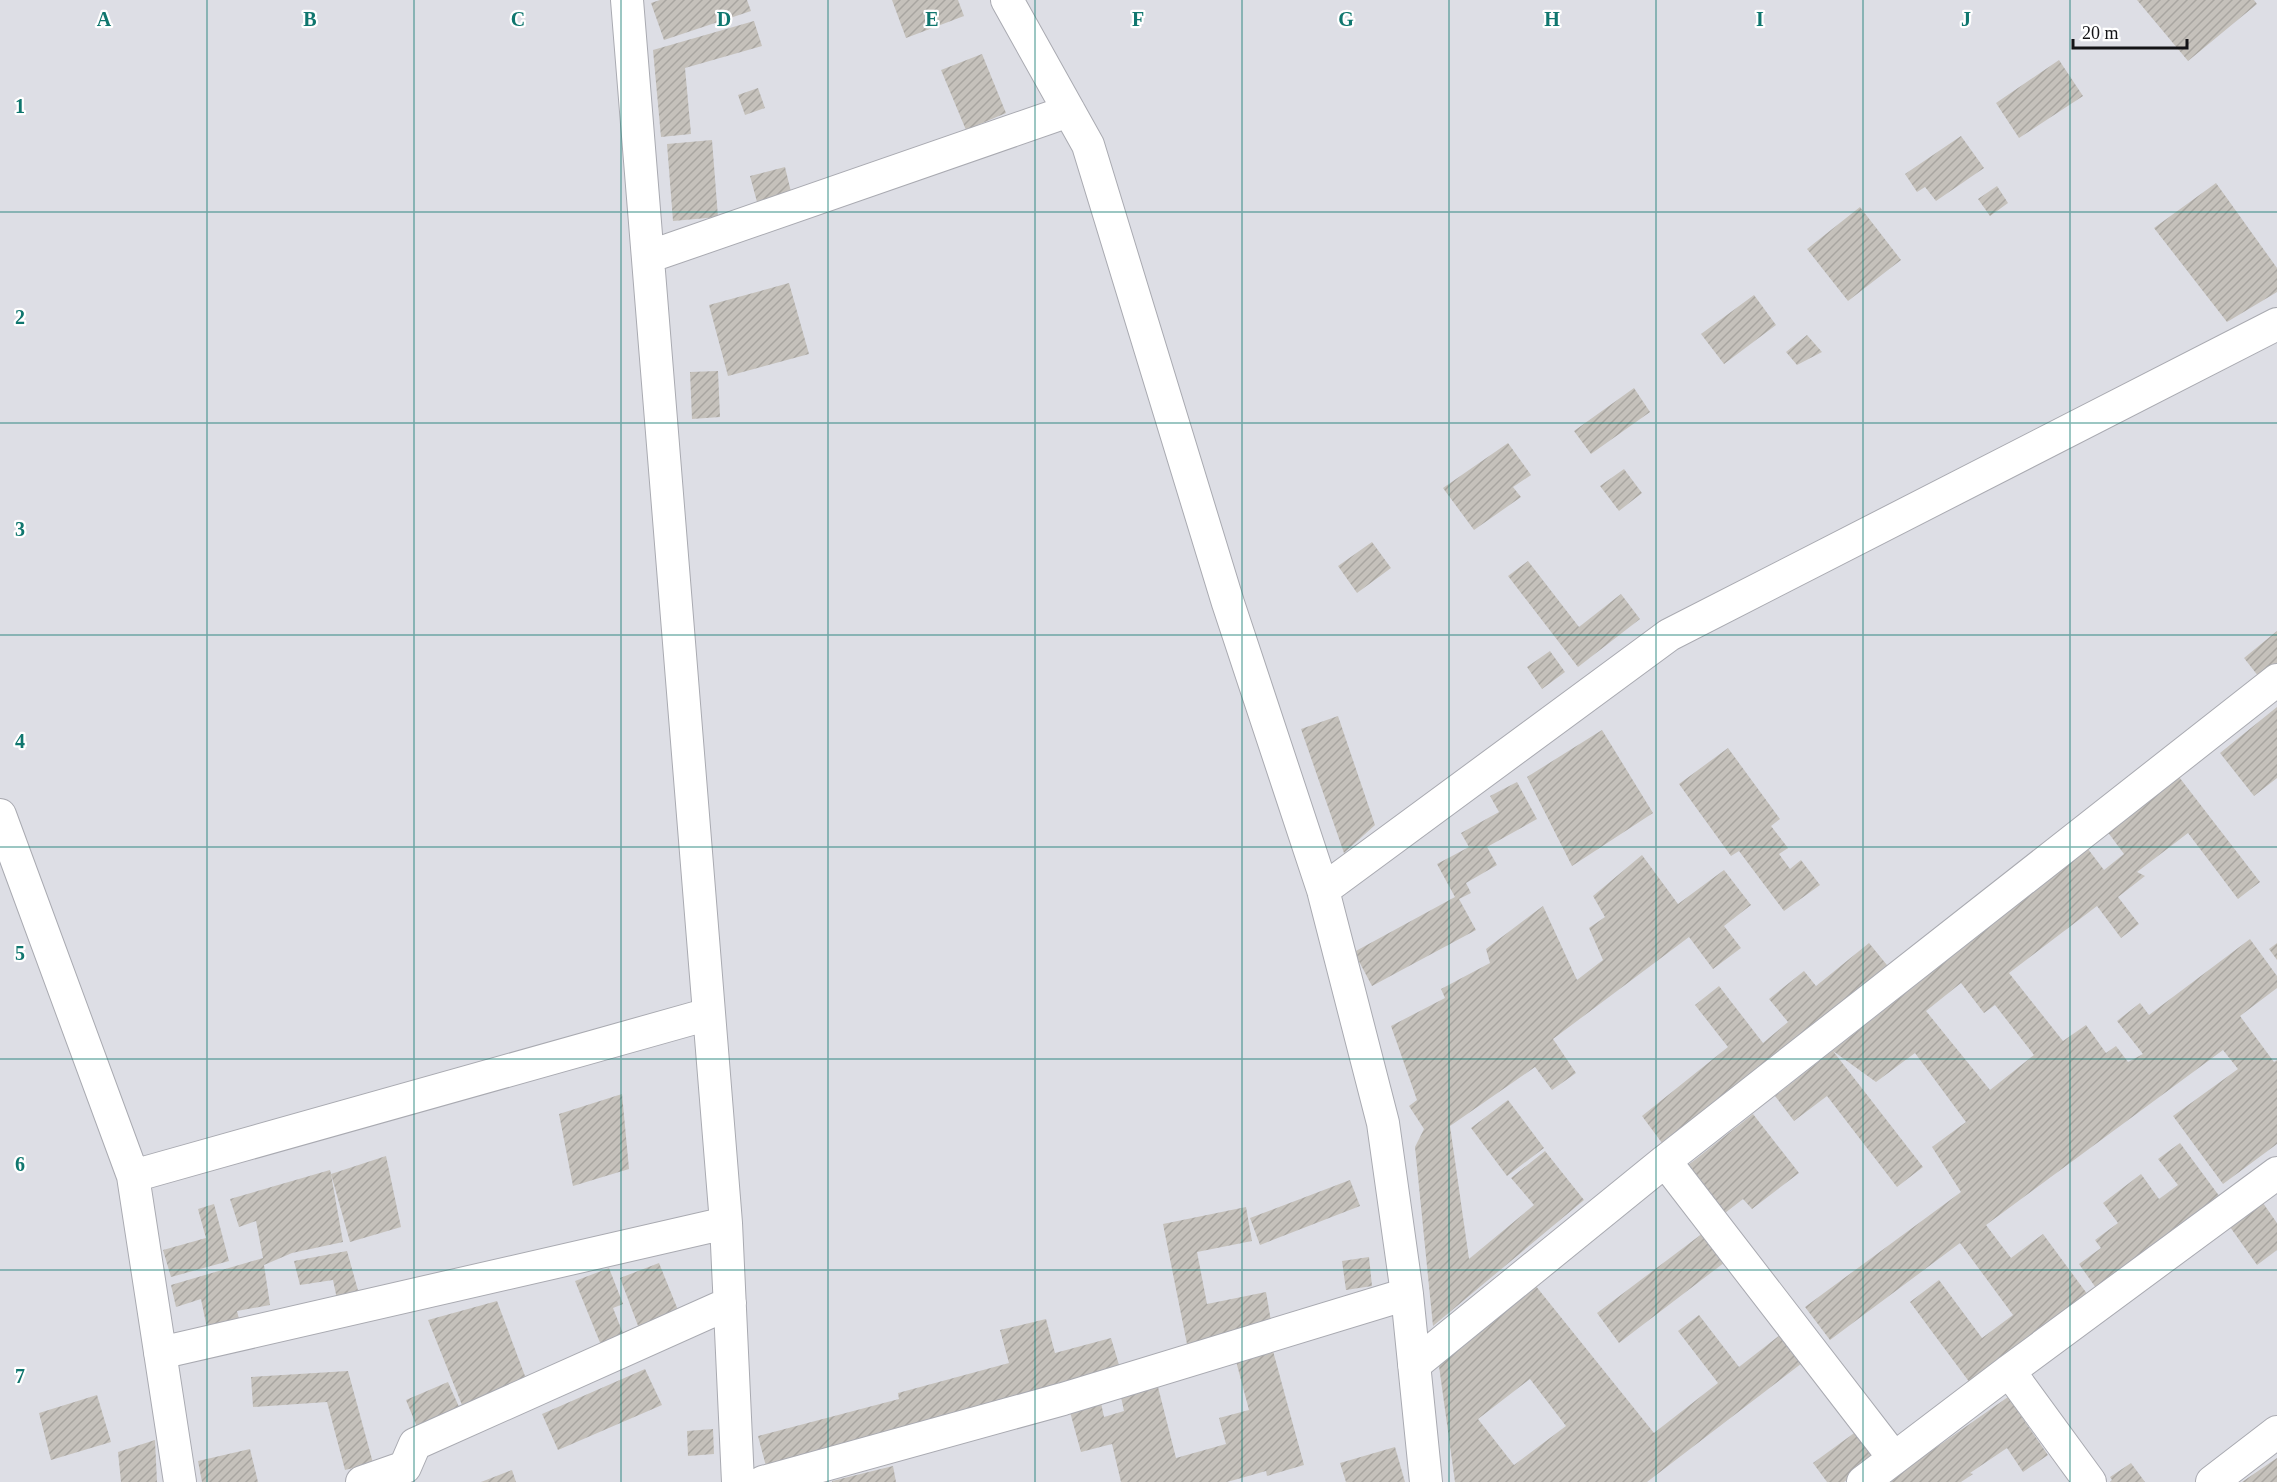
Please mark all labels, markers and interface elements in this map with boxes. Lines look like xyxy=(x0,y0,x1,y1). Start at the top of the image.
text: A xyxy=(97,8,112,30)
text: B xyxy=(303,8,317,30)
text: C xyxy=(511,8,525,30)
text: D xyxy=(717,8,731,30)
text: E xyxy=(925,8,939,30)
text: F xyxy=(1132,8,1144,30)
text: G xyxy=(1338,8,1354,30)
text: H xyxy=(1544,8,1560,30)
text: I xyxy=(1756,8,1764,30)
text: J xyxy=(1961,8,1971,30)
scale bar xyxy=(2073,12,2187,50)
text: 20 m xyxy=(2082,23,2119,43)
text: 1 xyxy=(15,95,25,117)
text: 2 xyxy=(15,306,25,328)
text: 3 xyxy=(15,518,25,540)
text: 4 xyxy=(15,730,25,752)
text: 5 xyxy=(15,942,25,964)
text: 6 xyxy=(15,1153,25,1175)
text: 7 xyxy=(15,1365,25,1387)

